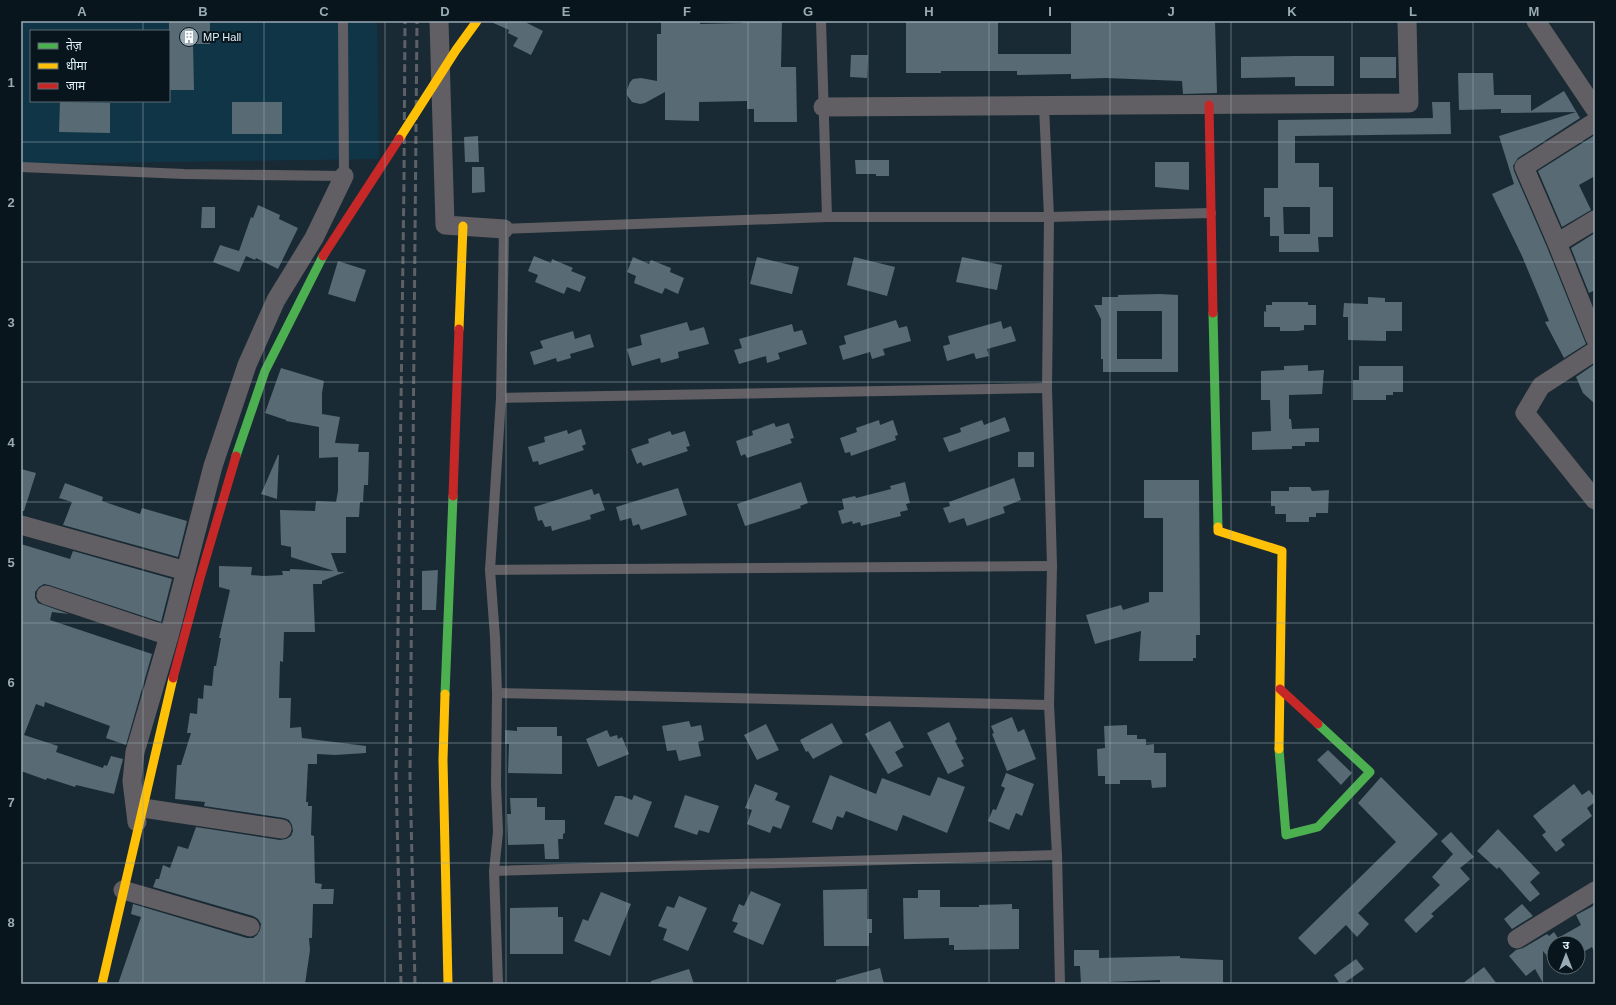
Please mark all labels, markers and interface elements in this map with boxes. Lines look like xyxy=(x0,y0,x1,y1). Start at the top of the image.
text: A xyxy=(77,4,87,19)
text: B xyxy=(198,4,208,19)
text: C xyxy=(319,4,329,19)
text: D xyxy=(440,4,450,19)
text: E xyxy=(562,4,571,19)
text: F xyxy=(683,4,691,19)
text: G xyxy=(803,4,813,19)
text: H xyxy=(924,4,934,19)
text: I xyxy=(1048,4,1052,19)
text: J xyxy=(1167,4,1175,19)
text: K xyxy=(1287,4,1297,19)
text: L xyxy=(1409,4,1417,19)
text: M xyxy=(1529,4,1539,19)
building icon: MP Hall xyxy=(178,26,200,48)
legend xyxy=(30,30,170,102)
place label: MP Hall xyxy=(203,31,241,43)
text: तेज़ xyxy=(66,38,83,53)
text: धीमा xyxy=(66,58,88,73)
text: 1 xyxy=(7,75,15,90)
text: जाम xyxy=(66,79,86,93)
text: 2 xyxy=(7,195,15,210)
text: 3 xyxy=(7,315,15,330)
text: 4 xyxy=(7,435,15,450)
text: 5 xyxy=(7,555,15,570)
text: 6 xyxy=(7,675,15,690)
text: 7 xyxy=(7,795,15,810)
text: 8 xyxy=(7,915,15,930)
north arrow xyxy=(1546,935,1586,975)
text: उ xyxy=(1563,939,1570,951)

